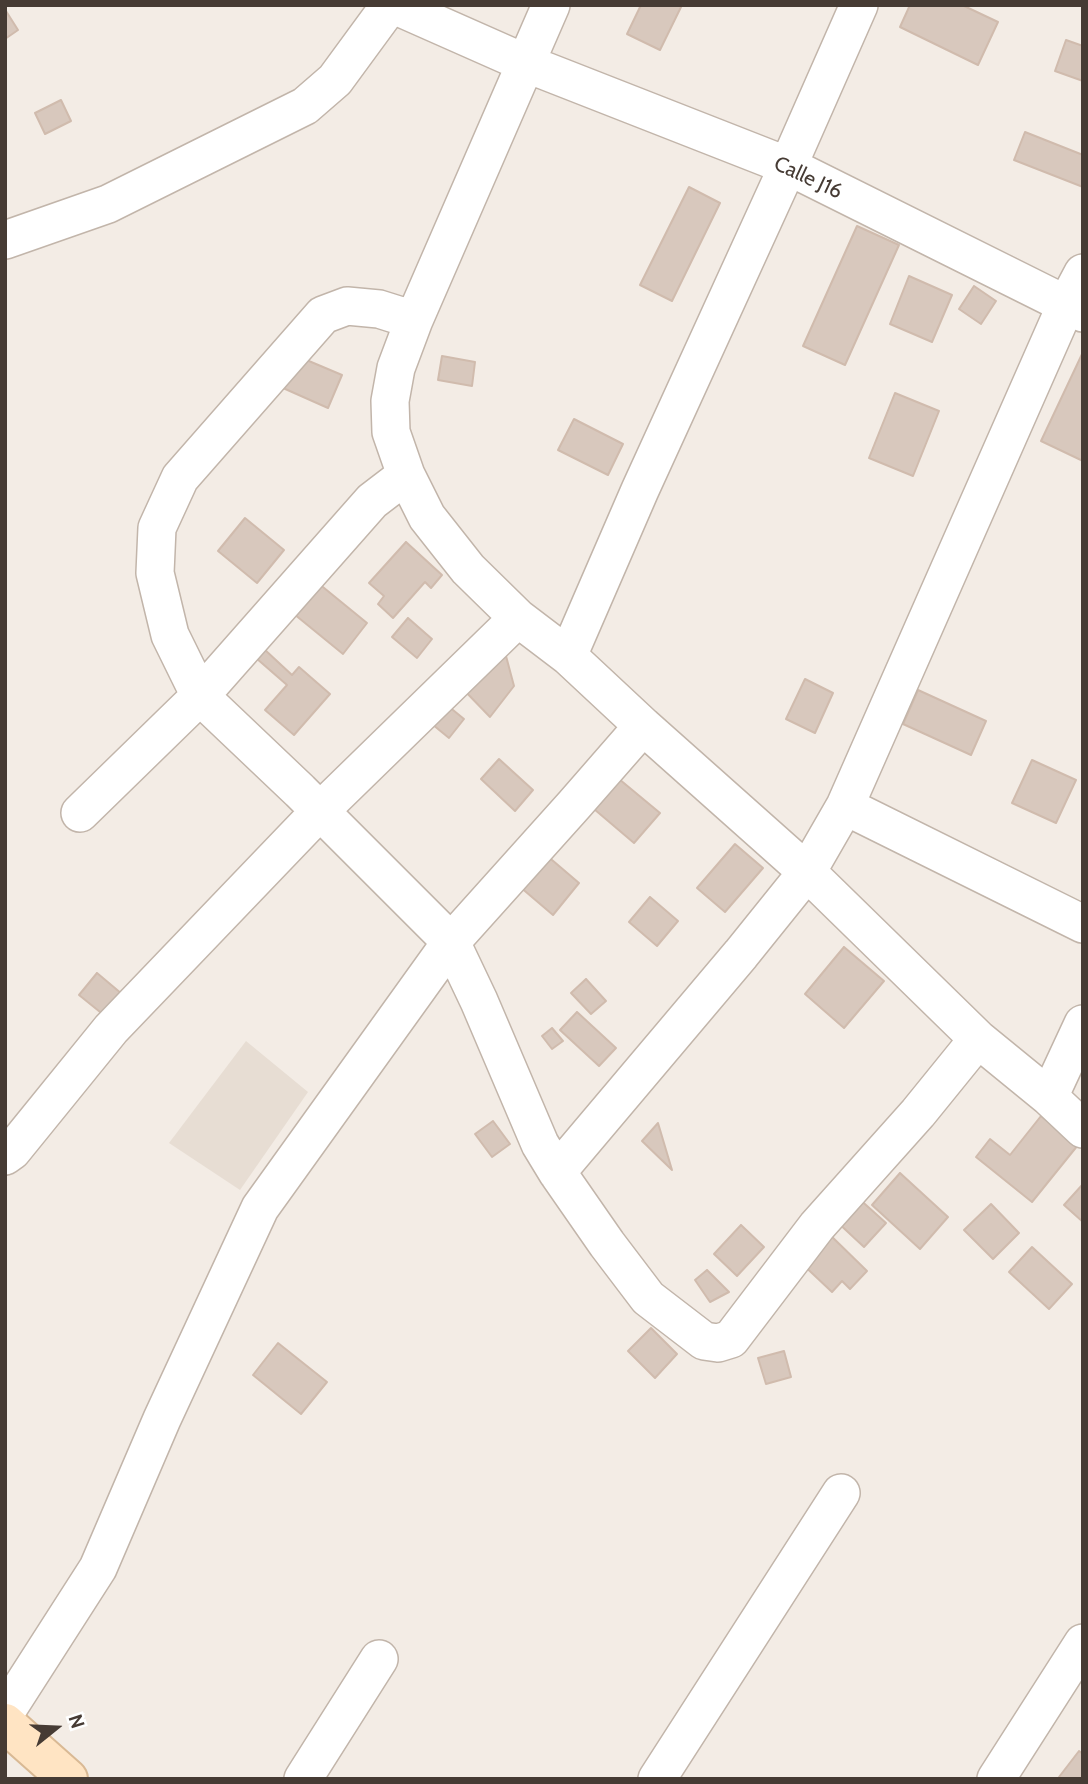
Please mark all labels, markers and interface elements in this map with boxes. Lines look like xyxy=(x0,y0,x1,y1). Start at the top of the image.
street label: Calle J16 xyxy=(770,151,846,205)
north arrow xyxy=(21,1693,91,1763)
text: N xyxy=(63,1711,89,1731)

